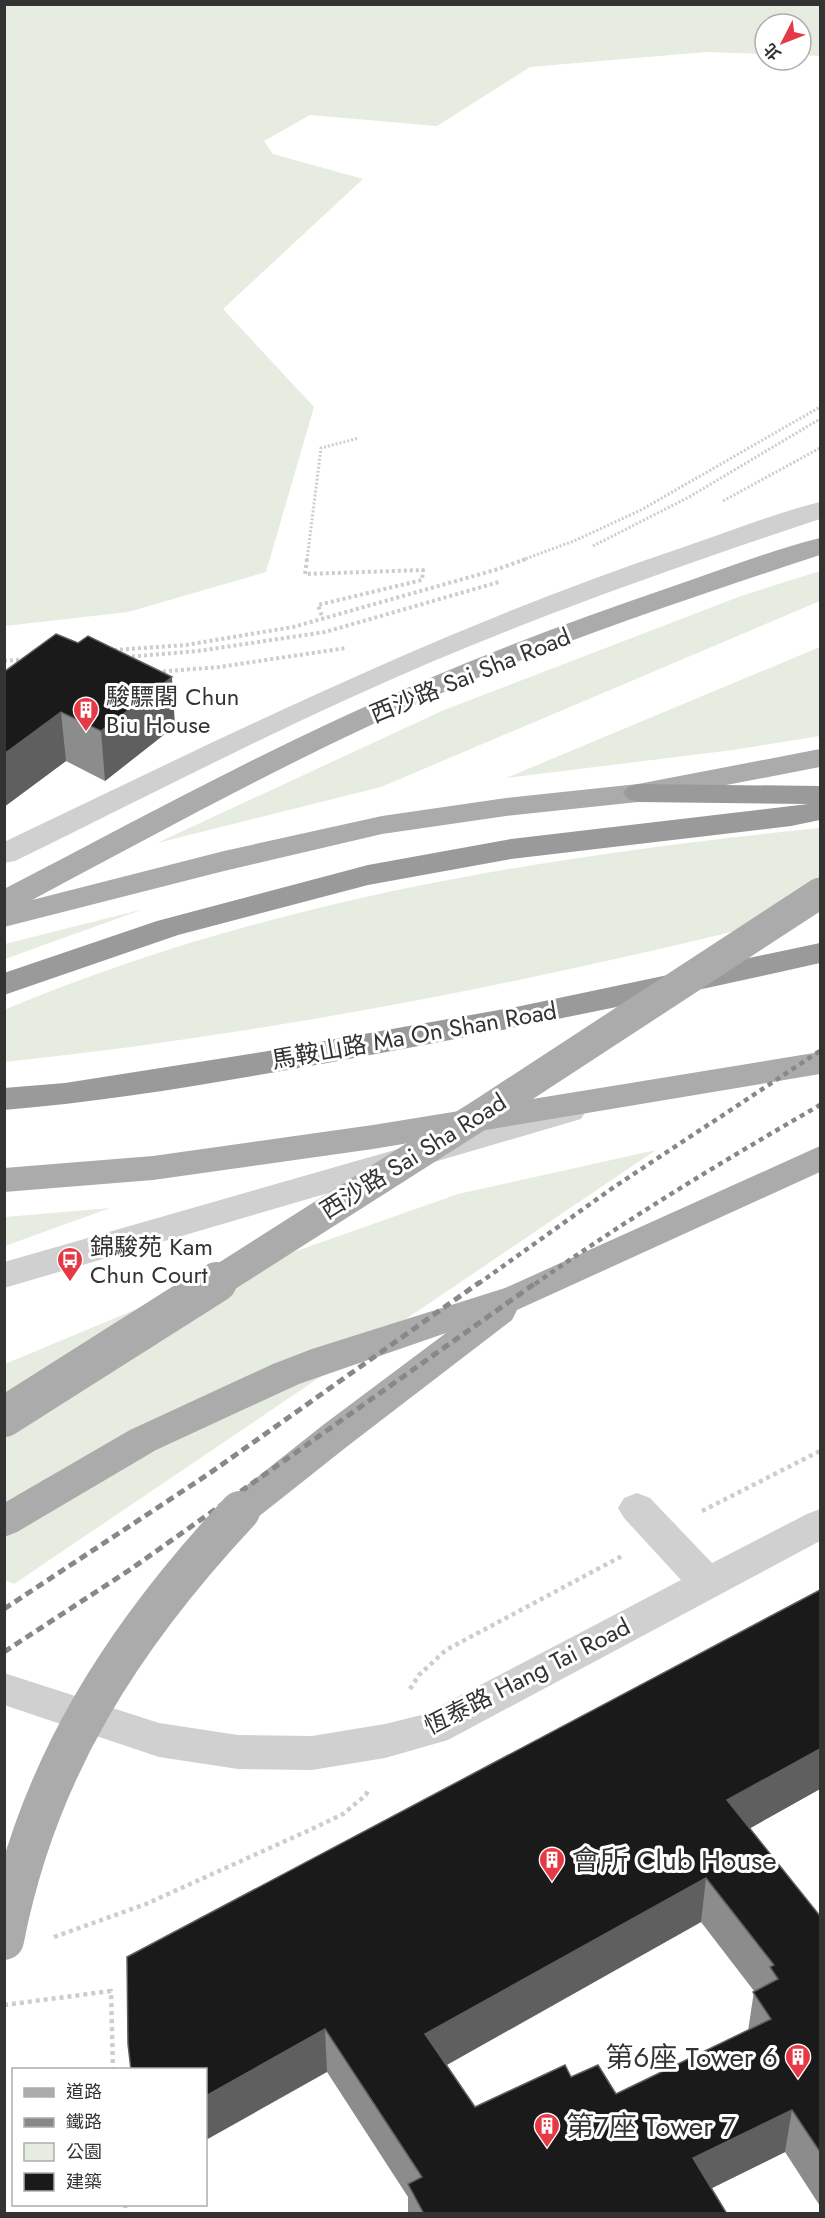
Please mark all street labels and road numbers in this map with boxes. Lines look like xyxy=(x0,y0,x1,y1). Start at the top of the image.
street label: 西沙路 Sai Sha Road xyxy=(364,619,576,731)
street label: 馬鞍山路 Ma On Shan Road xyxy=(269,993,559,1077)
street label: 西沙路 Sai Sha Road xyxy=(313,1085,513,1227)
street label: 恆泰路 Hang Tai Road xyxy=(418,1609,636,1743)

